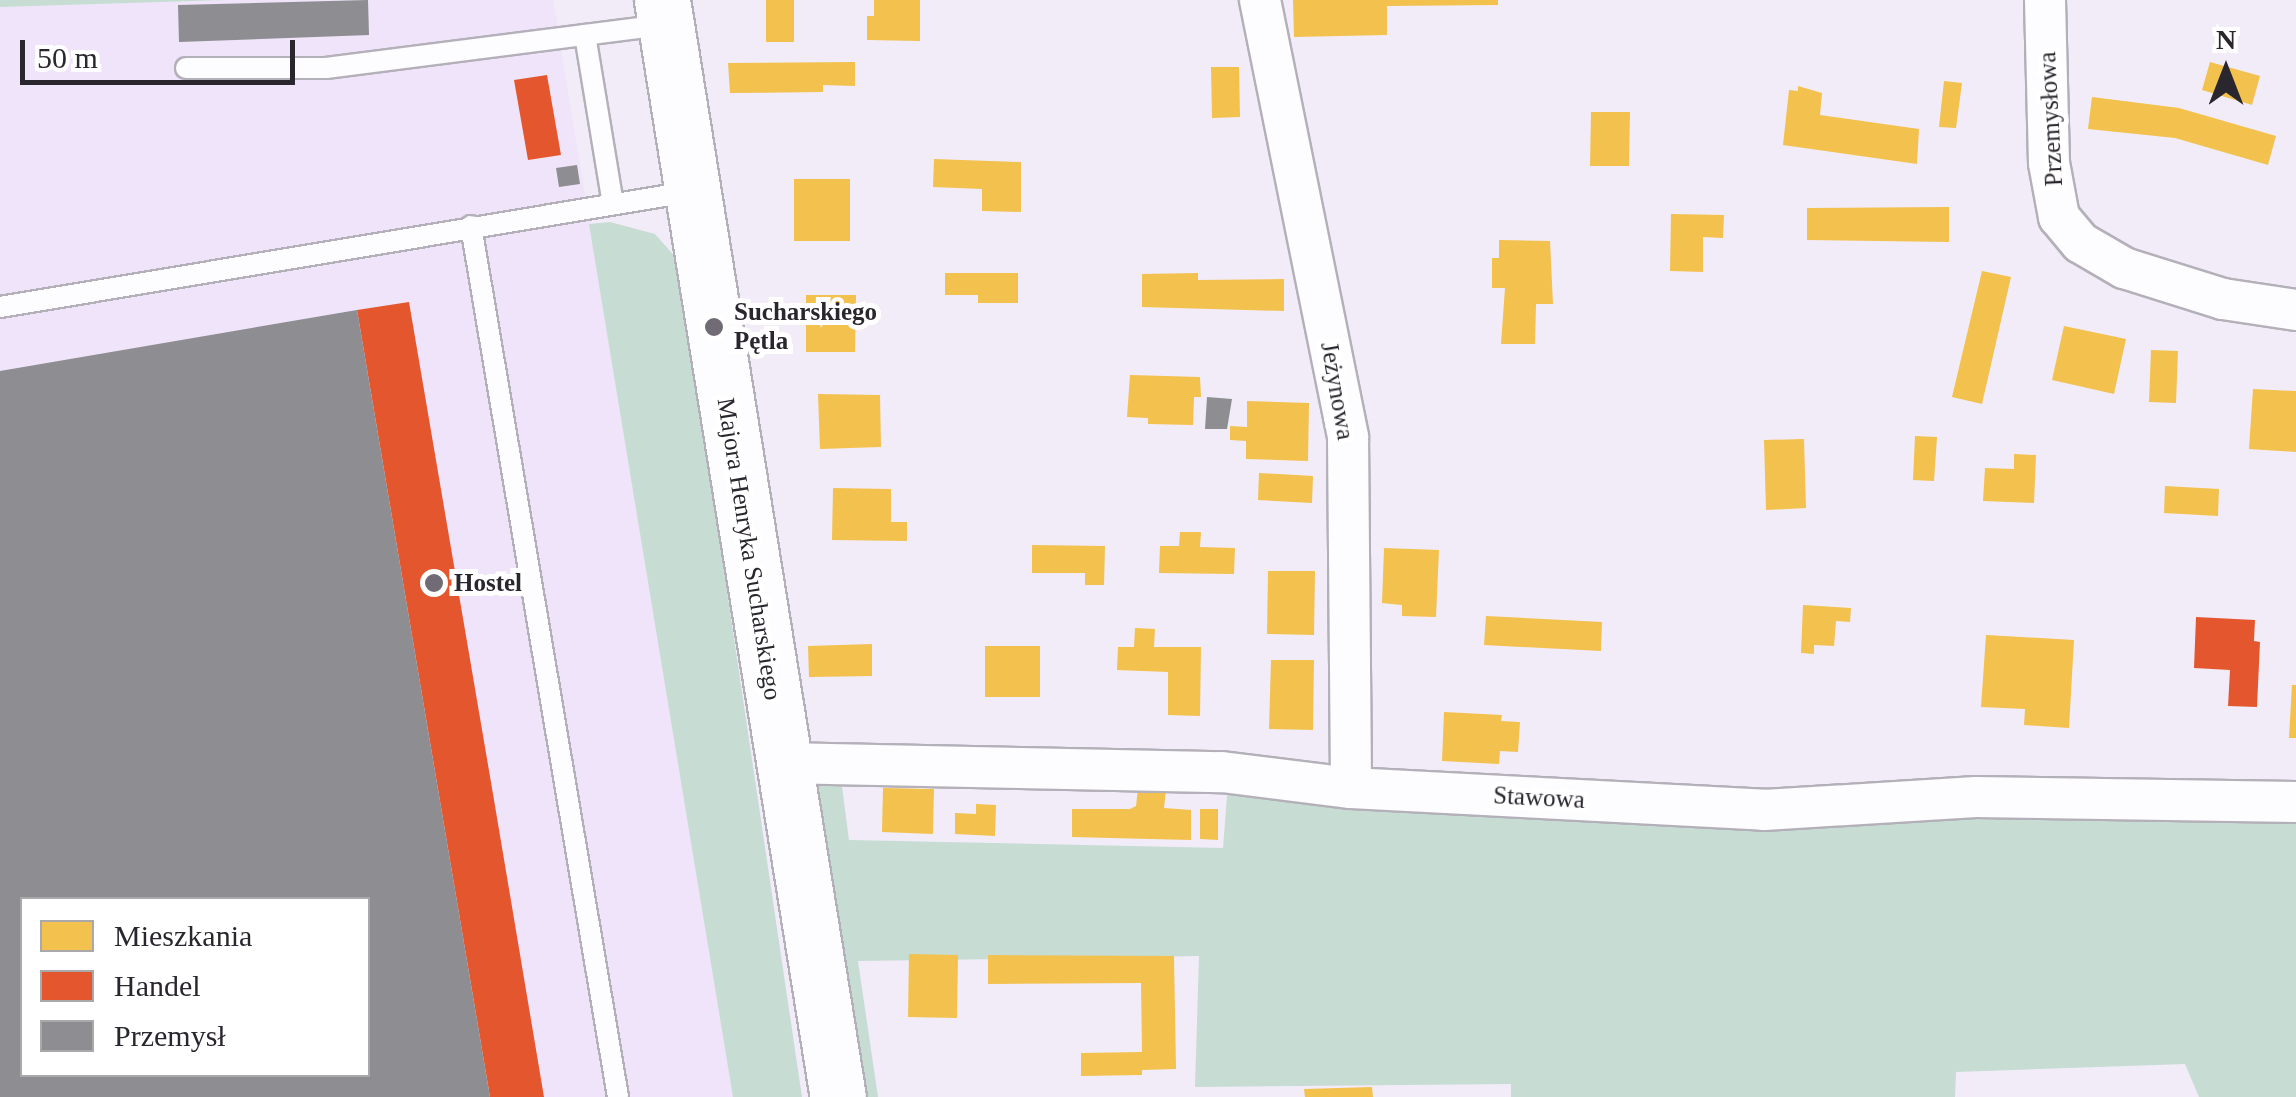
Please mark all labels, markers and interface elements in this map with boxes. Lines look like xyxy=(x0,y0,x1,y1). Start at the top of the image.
scale bar xyxy=(25,20,300,82)
north arrow xyxy=(2176,20,2276,120)
text: N xyxy=(2216,24,2236,55)
text: 50 m xyxy=(37,41,98,74)
street label: Przemysłowa xyxy=(2032,51,2070,187)
place label: Sucharskiego Pętla xyxy=(734,298,877,357)
marker: Sucharskiego Pętla xyxy=(703,316,725,338)
street label: Jeżynowa xyxy=(1314,340,1360,442)
street label: Majora Henryka Sucharskiego xyxy=(710,396,788,702)
place label: Hostel xyxy=(454,568,522,598)
marker: Hostel xyxy=(423,572,445,594)
street label: Stawowa xyxy=(1492,781,1586,815)
legend xyxy=(20,897,370,1077)
text: Mieszkania xyxy=(114,919,252,952)
text: Handel xyxy=(114,969,201,1002)
text: Przemysł xyxy=(114,1019,226,1052)

